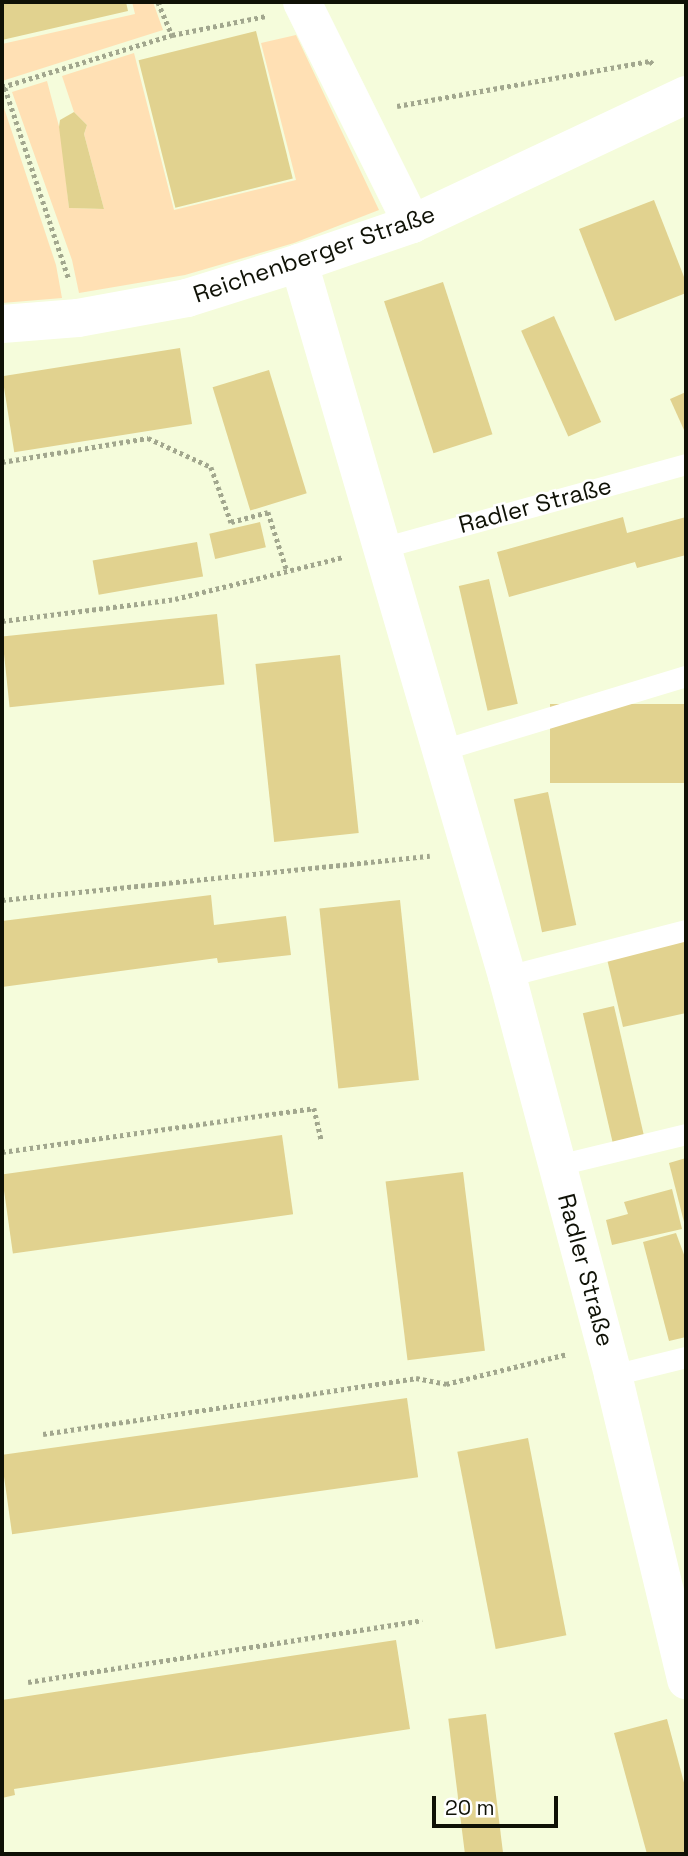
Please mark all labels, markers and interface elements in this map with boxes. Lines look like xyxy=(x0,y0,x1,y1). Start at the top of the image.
street label: Reichenberger Straße xyxy=(189,199,439,309)
street label: Radler Straße xyxy=(456,471,614,539)
street label: Radler Straße xyxy=(552,1191,620,1349)
scale bar xyxy=(436,1783,562,1827)
text: 20 m xyxy=(445,1794,495,1821)

